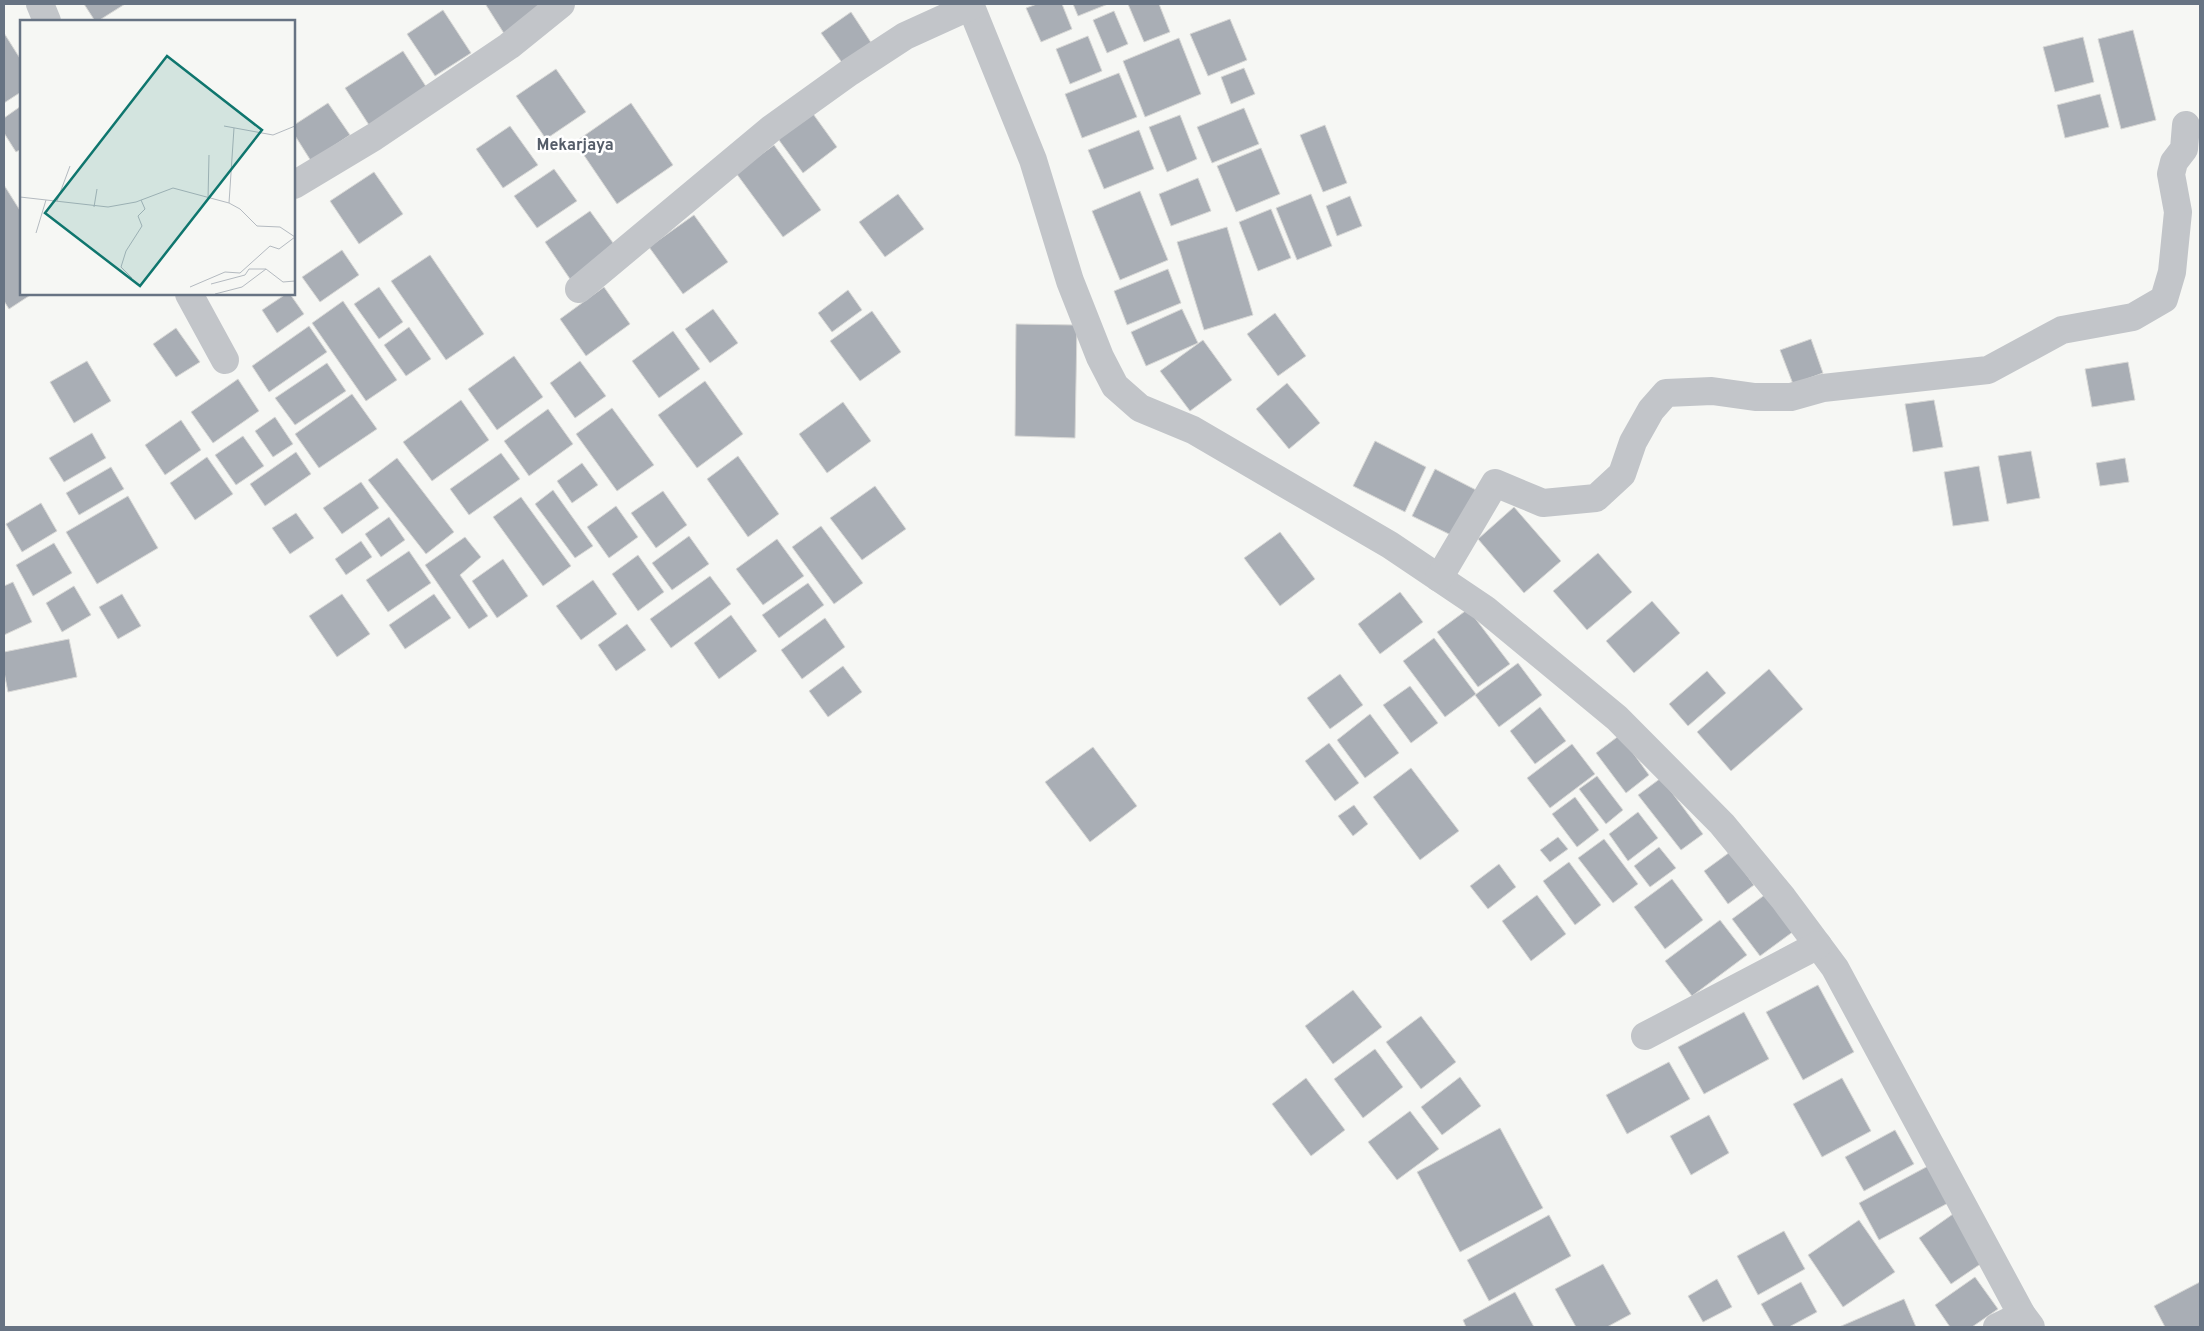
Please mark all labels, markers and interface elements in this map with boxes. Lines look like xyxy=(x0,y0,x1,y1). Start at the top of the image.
inset map xyxy=(20,20,295,295)
district label: Mekarjaya xyxy=(536,136,614,156)

